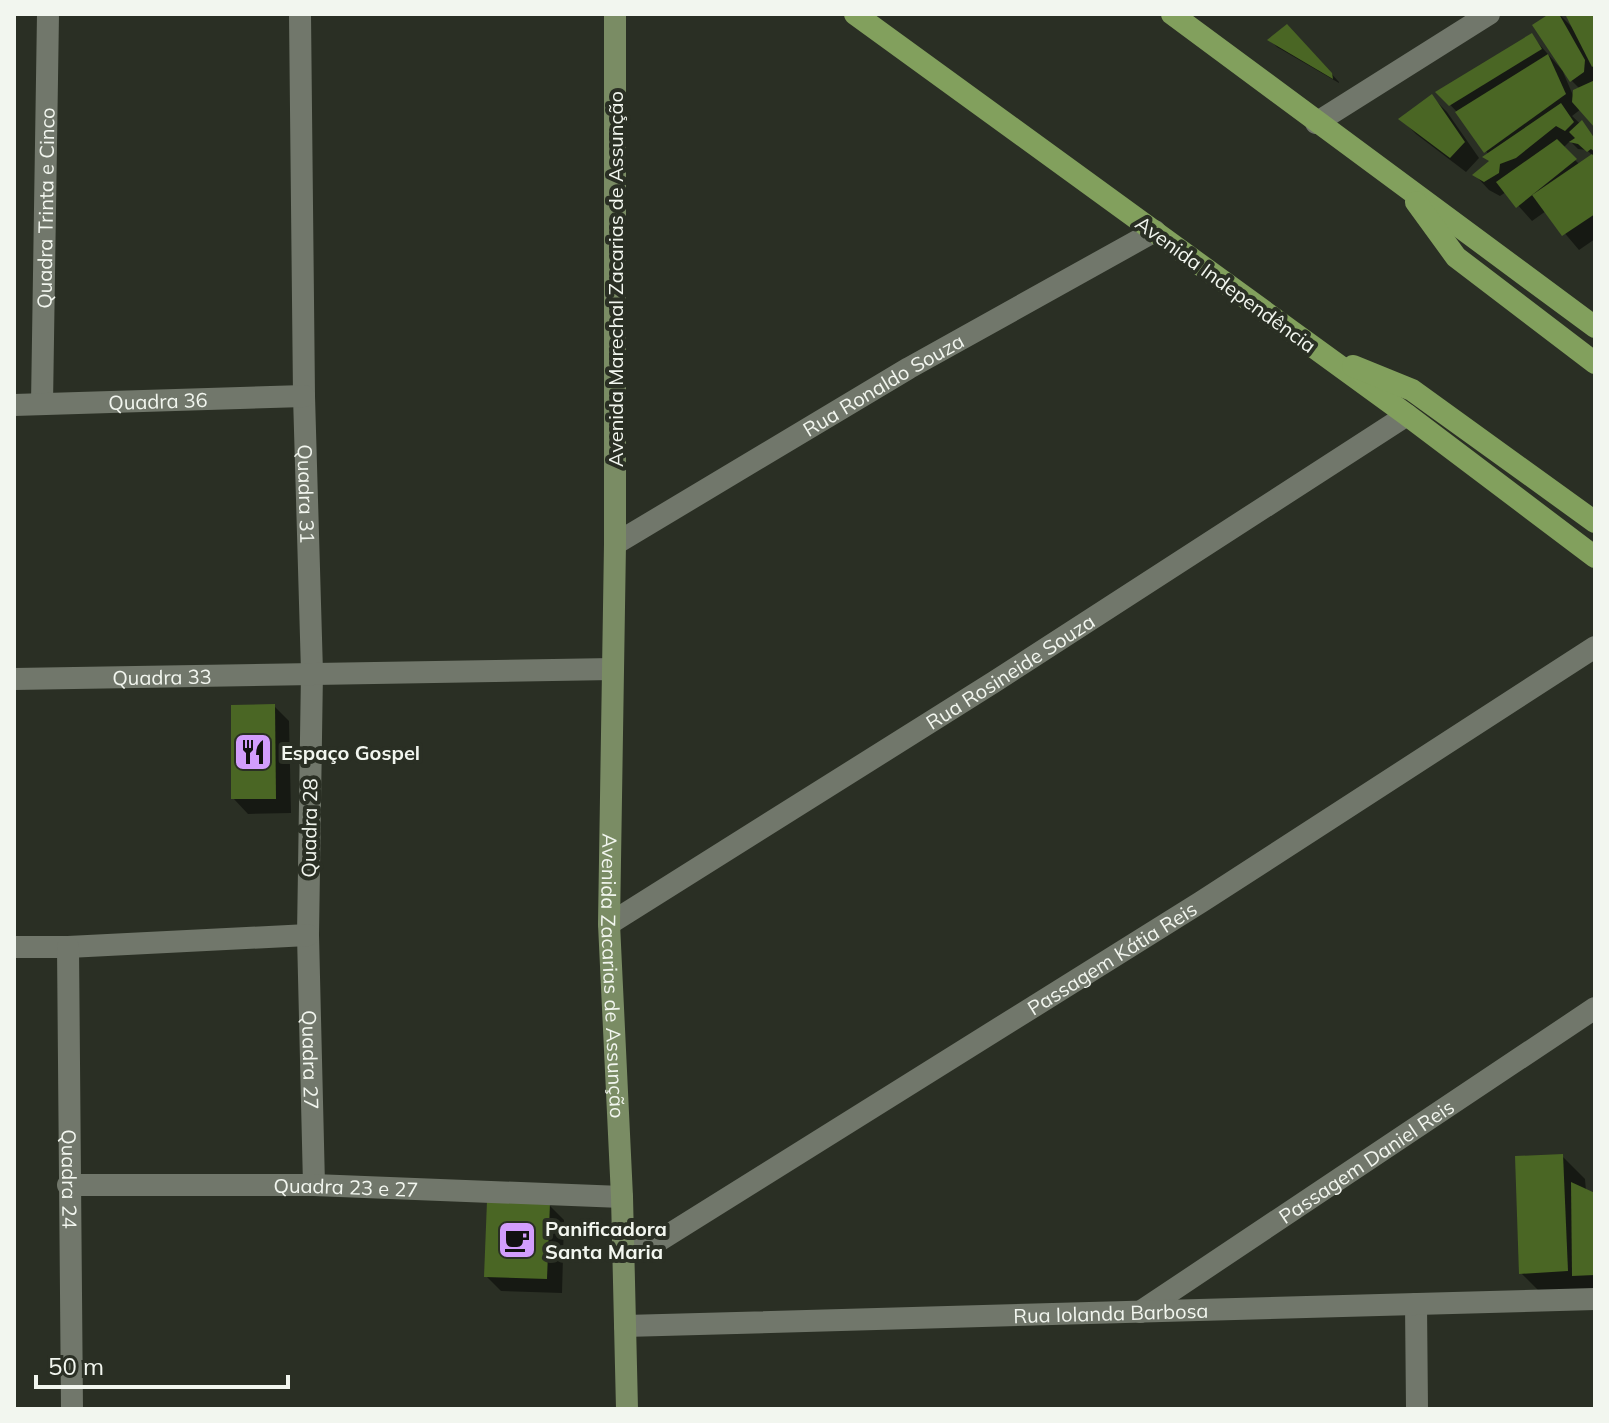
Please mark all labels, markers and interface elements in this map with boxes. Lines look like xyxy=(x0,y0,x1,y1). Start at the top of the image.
street label: Avenida Marechal Zacarias de Assunção xyxy=(603,91,628,467)
street label: Quadra Trinta e Cinco xyxy=(31,107,59,309)
street label: Avenida Independência xyxy=(1131,210,1321,358)
street label: Rua Ronaldo Souza xyxy=(798,328,968,441)
street label: Quadra 36 xyxy=(108,386,208,415)
street label: Quadra 31 xyxy=(293,444,321,544)
street label: Rua Rosineide Souza xyxy=(921,608,1099,734)
street label: Quadra 33 xyxy=(112,663,212,690)
restaurant icon: Espaço Gospel xyxy=(232,731,274,773)
place label: Espaço Gospel xyxy=(281,740,420,765)
street label: Quadra 28 xyxy=(296,778,322,878)
street label: Avenida Zacarias de Assunção xyxy=(596,833,631,1119)
street label: Passagem Kátia Reis xyxy=(1022,895,1201,1020)
street label: Quadra 27 xyxy=(297,1010,325,1110)
street label: Passagem Daniel Reis xyxy=(1274,1093,1459,1228)
street label: Quadra 24 xyxy=(57,1129,83,1229)
street label: Quadra 23 e 27 xyxy=(274,1172,419,1202)
place label: Panificadora Santa Maria xyxy=(545,1216,667,1264)
cafe icon: Panificadora Santa Maria xyxy=(496,1219,538,1261)
street label: Rua Iolanda Barbosa xyxy=(1013,1297,1209,1328)
scale bar xyxy=(36,1339,288,1389)
text: 50 m xyxy=(48,1351,104,1381)

